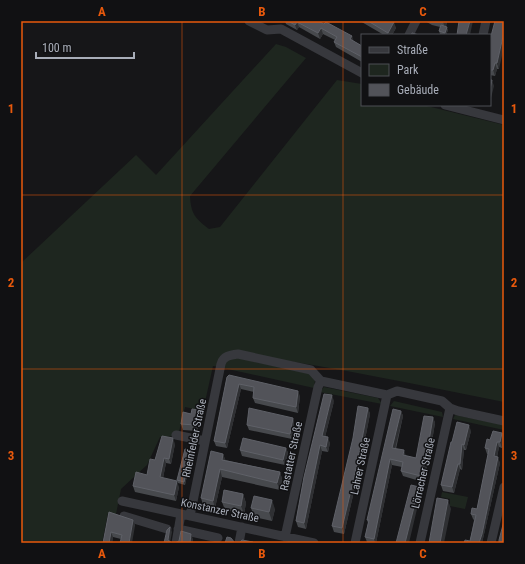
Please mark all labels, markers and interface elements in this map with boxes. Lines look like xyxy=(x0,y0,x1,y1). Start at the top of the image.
text: A xyxy=(98,4,106,19)
text: B xyxy=(258,4,266,19)
text: C xyxy=(419,4,427,19)
scale bar xyxy=(36,34,134,60)
legend xyxy=(361,34,491,106)
text: 100 m xyxy=(42,41,72,55)
text: Straße xyxy=(397,43,428,57)
text: Park xyxy=(397,63,419,77)
text: Gebäude xyxy=(397,83,439,97)
text: 1 xyxy=(8,101,14,116)
text: 1 xyxy=(511,101,517,116)
text: 2 xyxy=(8,275,15,290)
text: 2 xyxy=(511,275,518,290)
street label: Rheinfelder Straße xyxy=(180,398,209,479)
street label: Rastatter Straße xyxy=(278,420,305,492)
street label: Lahrer Straße xyxy=(348,436,373,496)
street label: Lörracher Straße xyxy=(409,436,438,510)
text: 3 xyxy=(8,448,14,463)
text: 3 xyxy=(511,448,517,463)
street label: Konstanzer Straße xyxy=(180,496,260,525)
text: A xyxy=(98,546,106,561)
text: B xyxy=(258,546,266,561)
text: C xyxy=(419,546,427,561)

